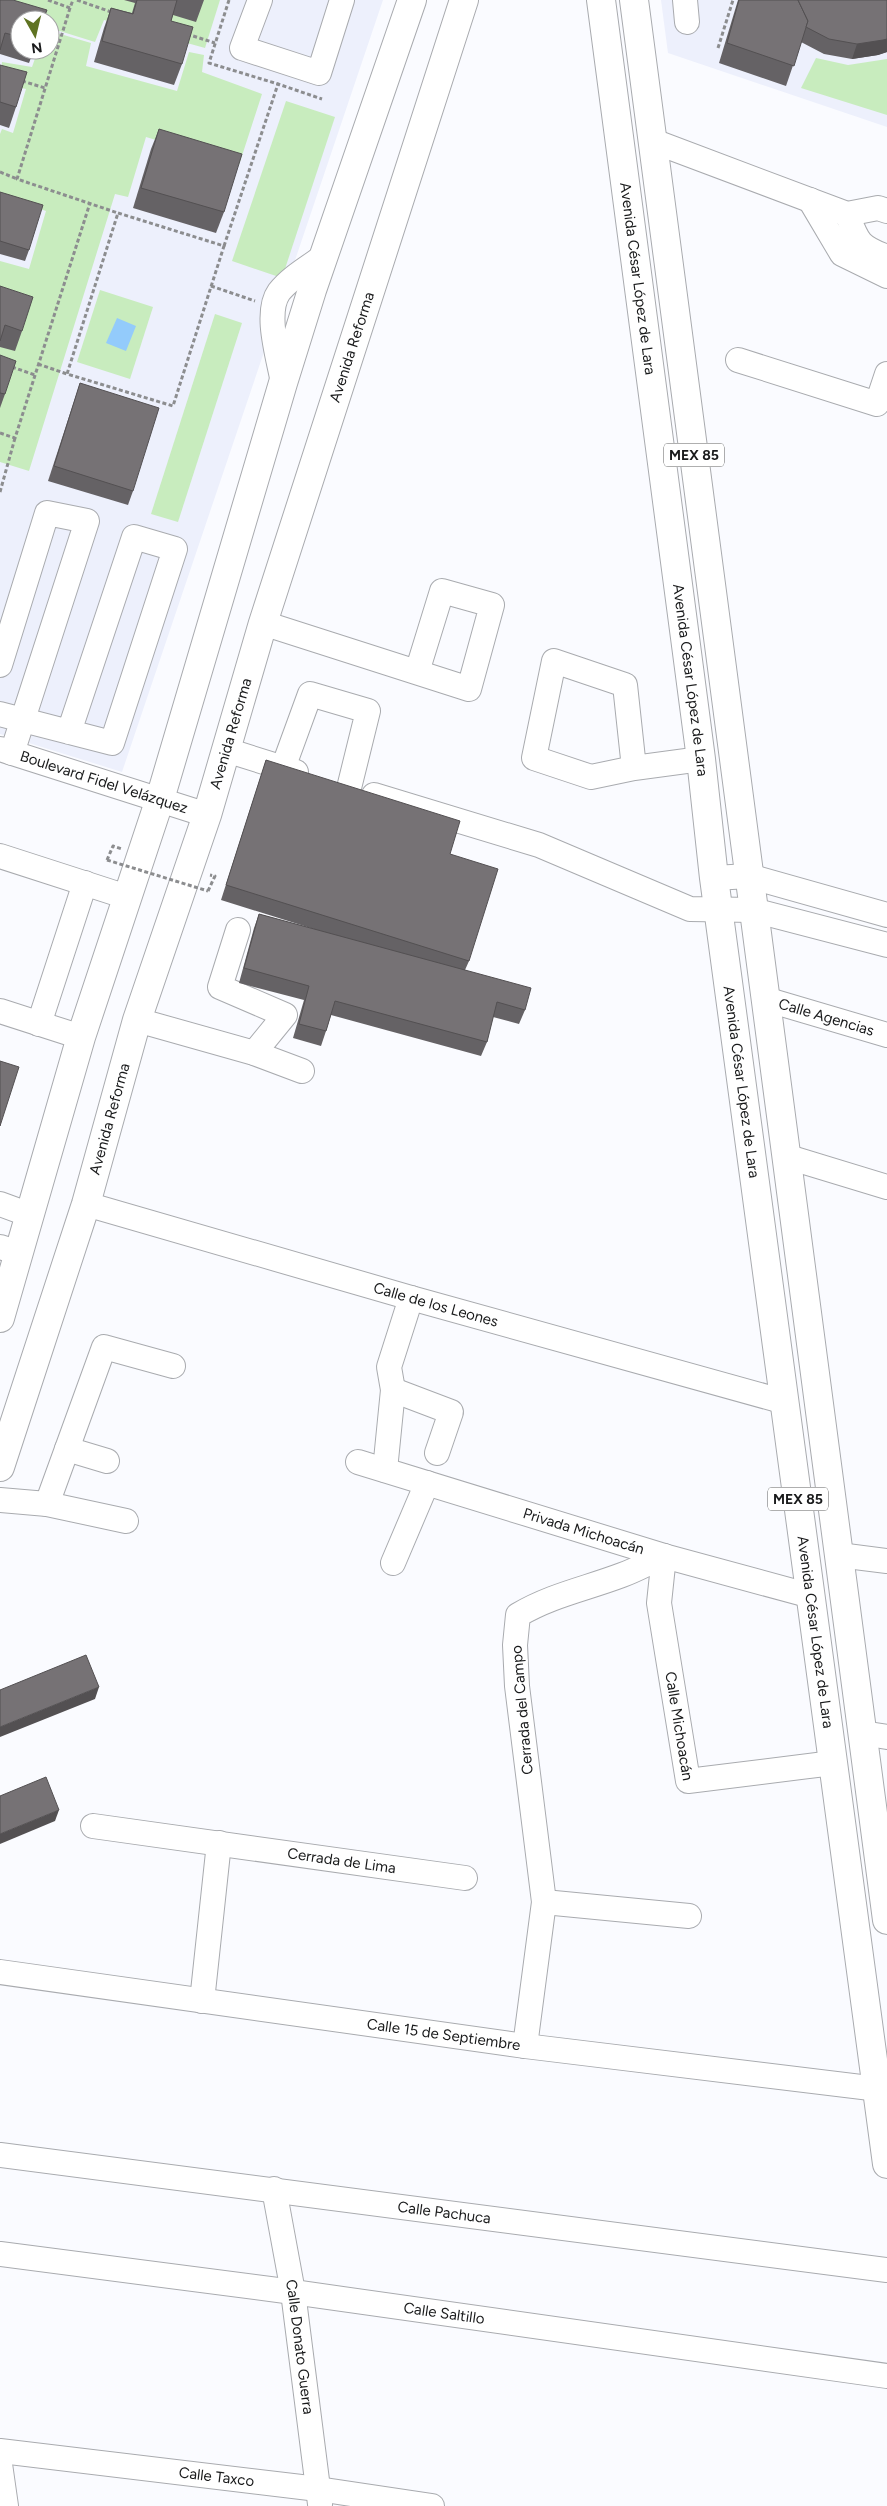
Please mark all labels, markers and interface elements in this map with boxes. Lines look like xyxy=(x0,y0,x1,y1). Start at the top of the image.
north arrow xyxy=(10,10,60,60)
text: N xyxy=(30,38,43,57)
street label: Avenida César López de Lara xyxy=(616,181,659,376)
street label: Avenida Reforma xyxy=(326,290,378,405)
road number: MEX 85 xyxy=(664,444,724,466)
street label: Avenida César López de Lara xyxy=(669,583,712,777)
street label: Avenida Reforma xyxy=(206,676,255,791)
street label: Boulevard Fidel Velázquez xyxy=(18,747,190,817)
street label: Avenida César López de Lara xyxy=(720,985,763,1179)
street label: Calle Agencias xyxy=(776,995,876,1040)
street label: Avenida Reforma xyxy=(86,1061,134,1177)
street label: Calle de los Leones xyxy=(371,1279,500,1331)
road number: MEX 85 xyxy=(768,1488,828,1510)
street label: Privada Michoacán xyxy=(521,1504,646,1558)
street label: Avenida César López de Lara xyxy=(794,1535,837,1729)
street label: Cerrada del Campo xyxy=(507,1644,537,1775)
street label: Calle Michoacán xyxy=(661,1670,697,1782)
street label: Cerrada de Lima xyxy=(286,1844,397,1877)
street label: Calle 15 de Septiembre xyxy=(366,2015,522,2054)
street label: Calle Pachuca xyxy=(397,2198,492,2228)
street label: Calle Donato Guerra xyxy=(282,2278,317,2415)
street label: Calle Saltillo xyxy=(402,2299,486,2328)
street label: Calle Taxco xyxy=(178,2463,256,2490)

